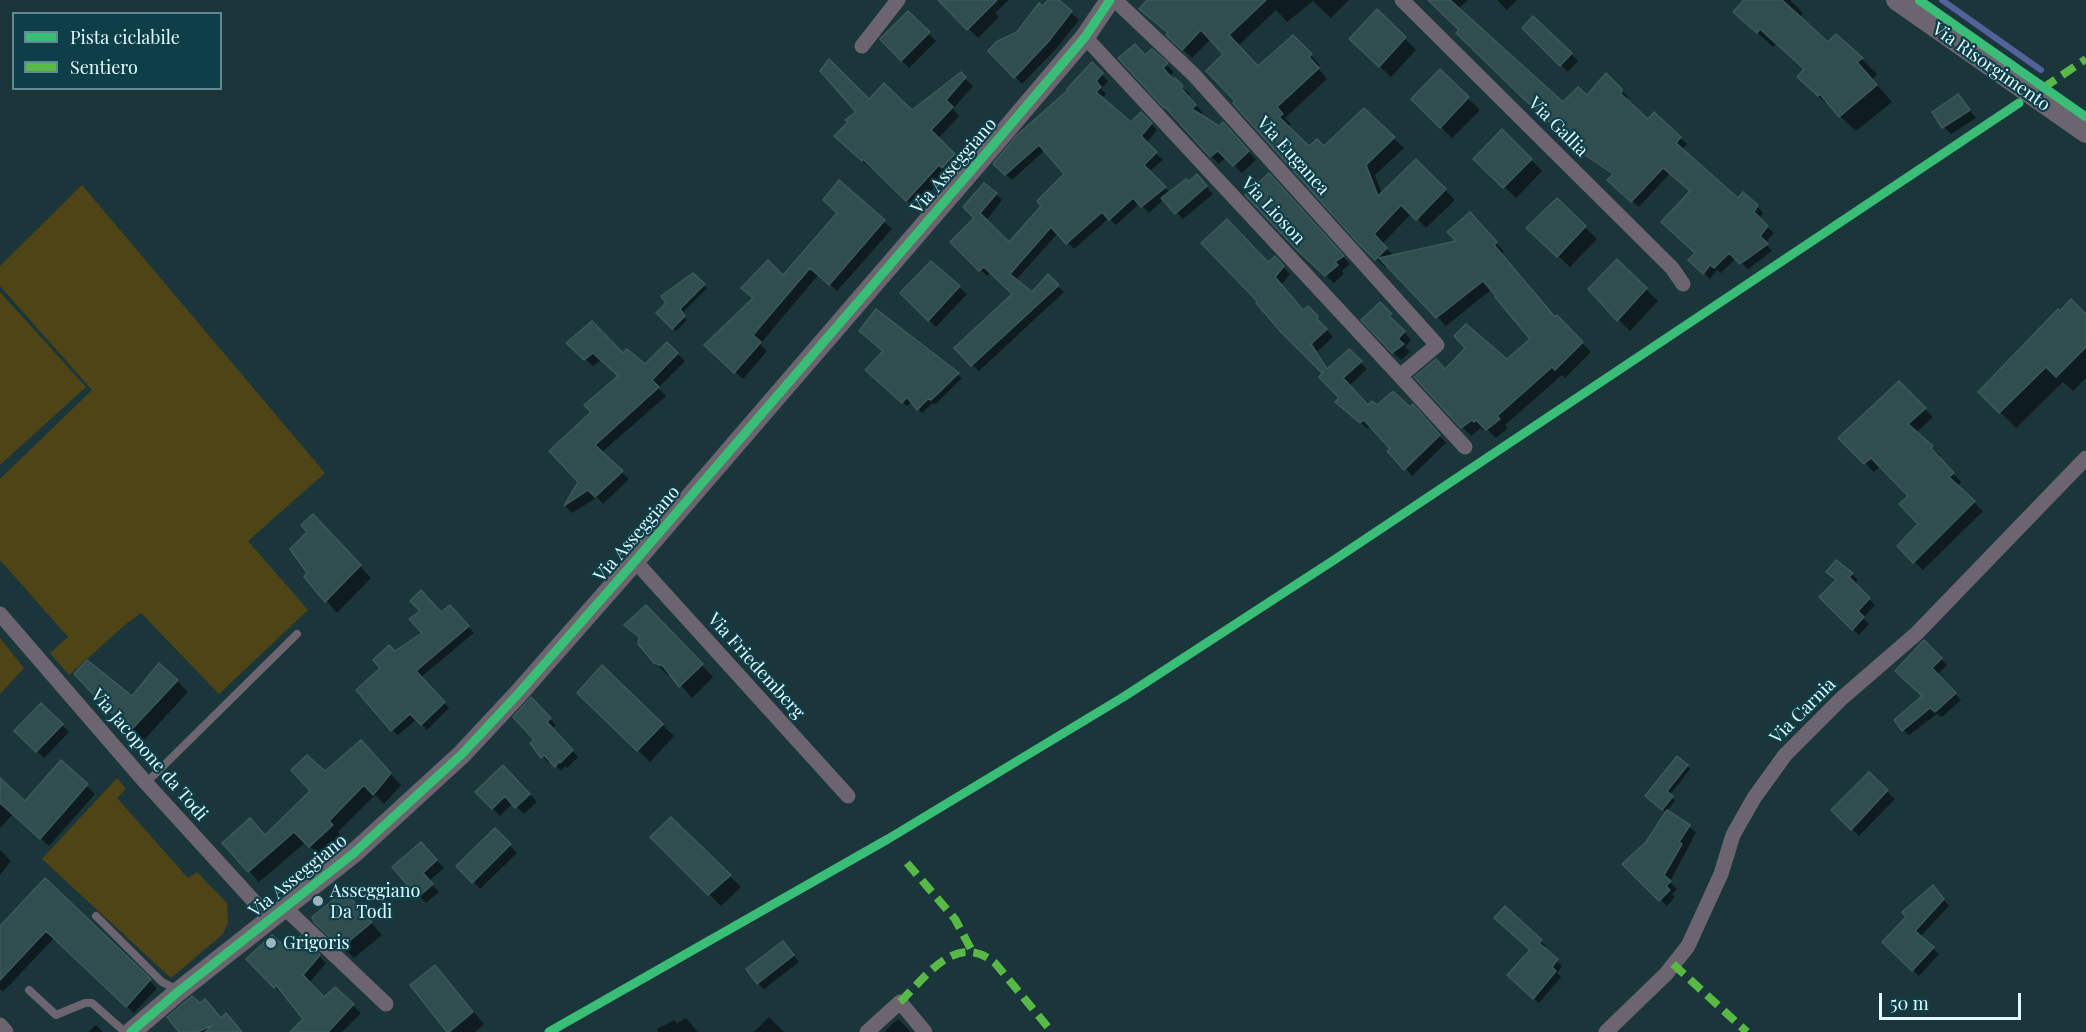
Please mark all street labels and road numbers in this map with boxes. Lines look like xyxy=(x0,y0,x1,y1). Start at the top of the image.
street label: Via Risorgimento xyxy=(1928,18,2054,116)
street label: Via Gallia xyxy=(1524,93,1592,161)
street label: Via Euganea xyxy=(1252,112,1334,200)
street label: Via Asseggiano xyxy=(907,114,1001,218)
street label: Via Lioson xyxy=(1236,173,1310,249)
street label: Via Asseggiano xyxy=(590,482,684,586)
street label: Via Friedemberg xyxy=(703,609,809,723)
street label: Via Carnia xyxy=(1766,674,1840,748)
street label: Via Jacopone da Todi xyxy=(86,685,212,825)
street label: Via Asseggiano xyxy=(245,830,351,922)

